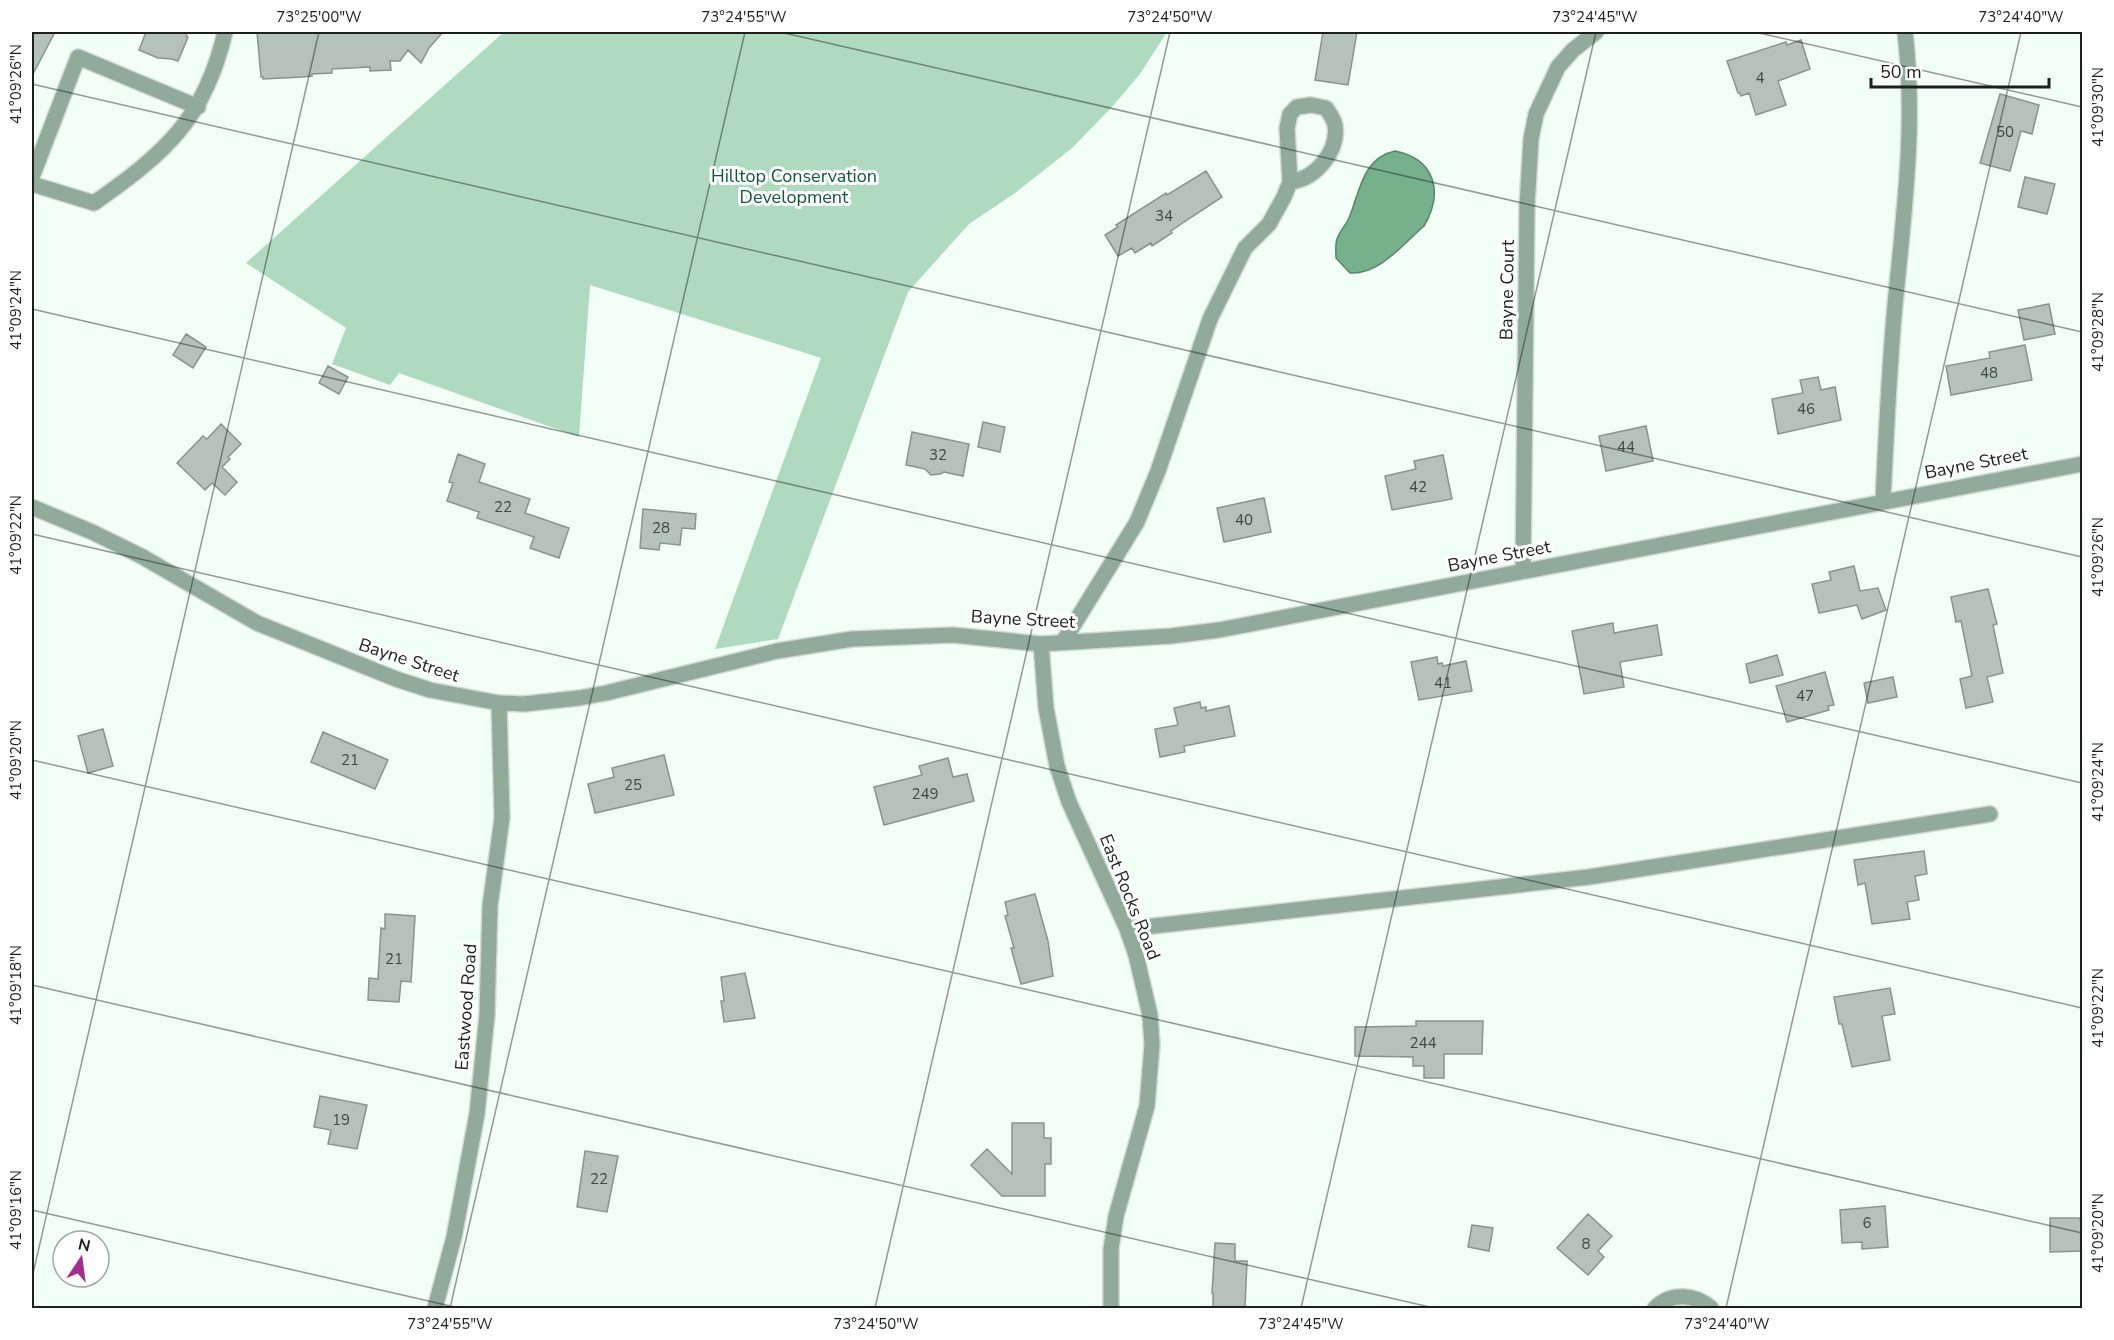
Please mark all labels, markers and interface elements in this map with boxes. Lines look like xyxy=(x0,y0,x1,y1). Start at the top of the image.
text: 73°25'00"W xyxy=(276,7,362,27)
text: 73°24'55"W xyxy=(701,7,787,27)
text: 73°24'50"W xyxy=(1127,7,1213,27)
text: 73°24'45"W xyxy=(1552,7,1638,27)
text: 73°24'40"W xyxy=(1978,7,2064,27)
text: 41°09'26"N xyxy=(6,44,26,124)
scale bar xyxy=(1871,51,2050,89)
text: 50 m xyxy=(1880,60,1922,84)
text: 41°09'30"N xyxy=(2088,67,2108,147)
house number: 4 xyxy=(1755,68,1765,88)
house number: 50 xyxy=(1996,122,2014,142)
park label: Hilltop Conservation Development xyxy=(711,164,877,209)
house number: 34 xyxy=(1155,206,1173,226)
street label: Bayne Court xyxy=(1494,239,1520,340)
text: 41°09'24"N xyxy=(6,270,26,350)
text: 41°09'28"N xyxy=(2088,292,2108,372)
house number: 48 xyxy=(1980,363,1998,383)
house number: 46 xyxy=(1797,399,1815,419)
house number: 44 xyxy=(1617,437,1635,457)
street label: Bayne Street xyxy=(1922,441,2030,485)
house number: 32 xyxy=(929,445,947,465)
house number: 42 xyxy=(1409,477,1427,497)
text: 41°09'22"N xyxy=(6,495,26,575)
house number: 22 xyxy=(494,497,512,517)
house number: 40 xyxy=(1235,510,1253,530)
text: 41°09'26"N xyxy=(2088,517,2108,597)
house number: 28 xyxy=(652,518,670,538)
street label: Bayne Street xyxy=(1445,534,1553,578)
street label: Bayne Street xyxy=(970,604,1076,634)
street label: Bayne Street xyxy=(356,632,463,688)
house number: 41 xyxy=(1434,673,1452,693)
house number: 47 xyxy=(1796,686,1814,706)
text: 41°09'20"N xyxy=(6,720,26,800)
text: 41°09'24"N xyxy=(2088,742,2108,822)
house number: 21 xyxy=(341,750,359,770)
house number: 25 xyxy=(624,775,642,795)
house number: 249 xyxy=(911,784,939,804)
street label: East Rocks Road xyxy=(1094,831,1166,963)
street label: Eastwood Road xyxy=(450,943,482,1071)
text: 41°09'18"N xyxy=(6,945,26,1025)
house number: 21 xyxy=(385,949,403,969)
text: 41°09'22"N xyxy=(2088,968,2108,1048)
house number: 244 xyxy=(1409,1033,1437,1053)
house number: 19 xyxy=(332,1110,350,1130)
house number: 22 xyxy=(590,1169,608,1189)
text: 41°09'16"N xyxy=(6,1170,26,1250)
text: 41°09'20"N xyxy=(2088,1193,2108,1273)
house number: 6 xyxy=(1862,1213,1872,1233)
north arrow xyxy=(51,1229,111,1289)
text: N xyxy=(76,1233,92,1257)
house number: 8 xyxy=(1581,1234,1591,1254)
text: 73°24'55"W xyxy=(407,1314,493,1334)
text: 73°24'50"W xyxy=(833,1314,919,1334)
text: 73°24'45"W xyxy=(1258,1314,1344,1334)
text: 73°24'40"W xyxy=(1684,1314,1770,1334)

